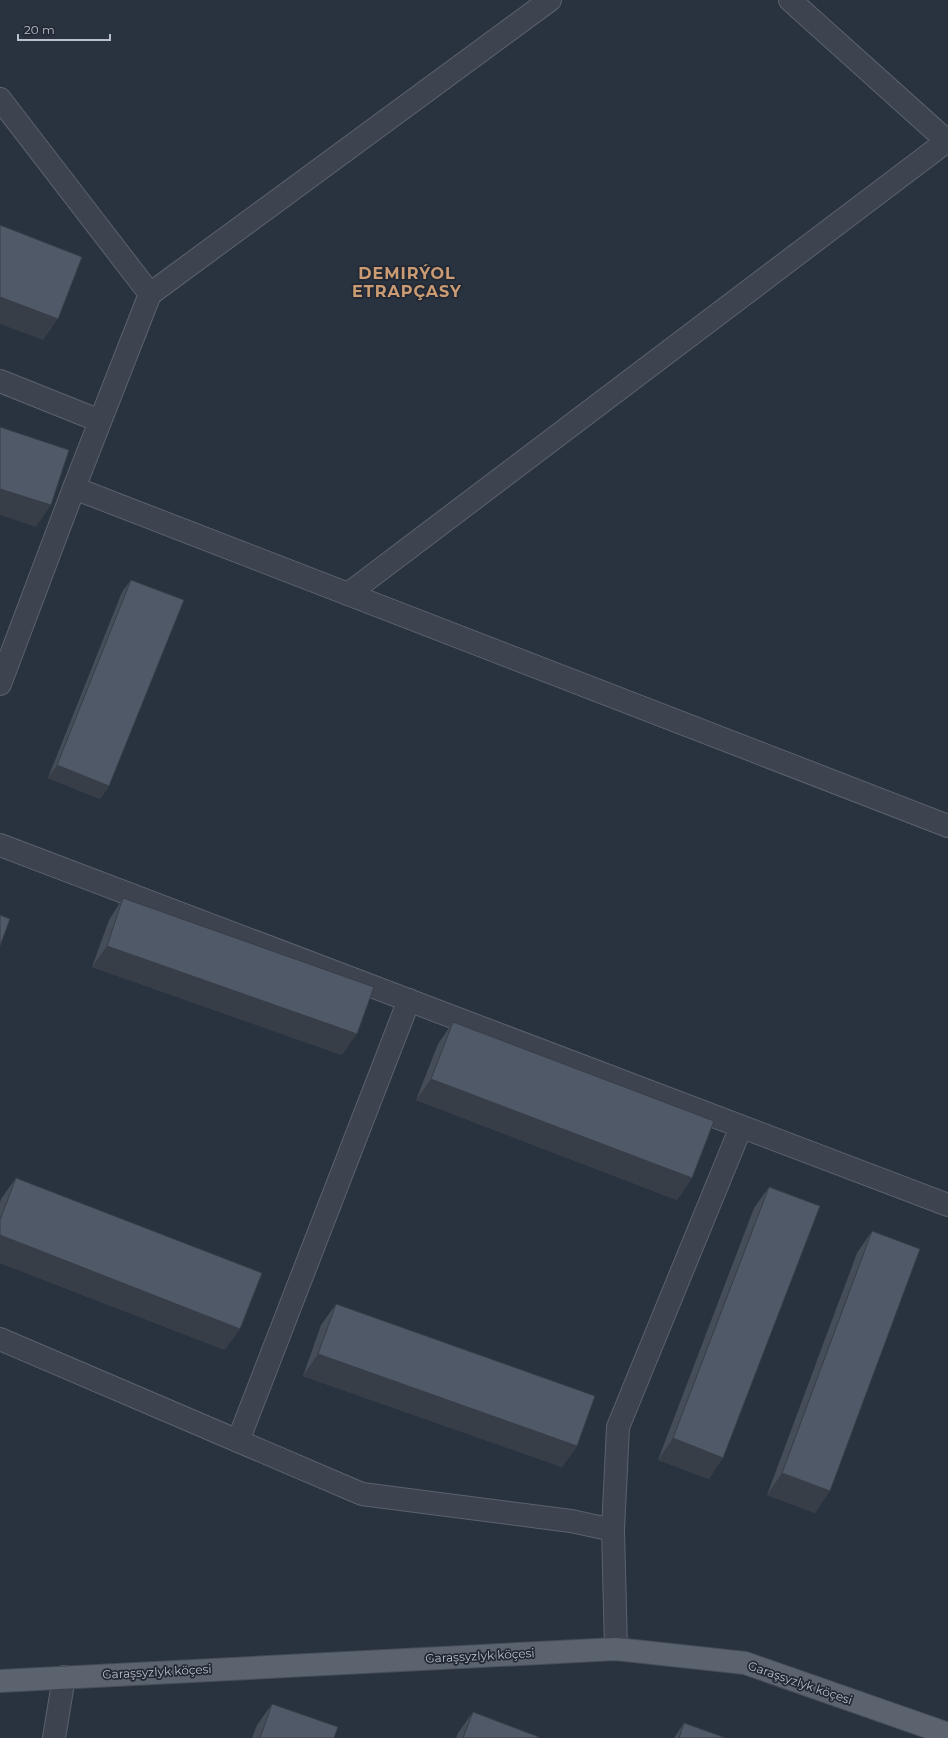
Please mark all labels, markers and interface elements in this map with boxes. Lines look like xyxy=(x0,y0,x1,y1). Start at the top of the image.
scale bar xyxy=(18,16,110,42)
text: 20 m xyxy=(24,22,55,37)
district label: DEMIRÝOL ETRAPÇASY xyxy=(352,264,462,301)
street label: Garaşsyzlyk köçesi xyxy=(425,1645,535,1666)
street label: Garaşsyzlyk köçesi xyxy=(746,1658,854,1707)
street label: Garaşsyzlyk köçesi xyxy=(102,1661,212,1682)

